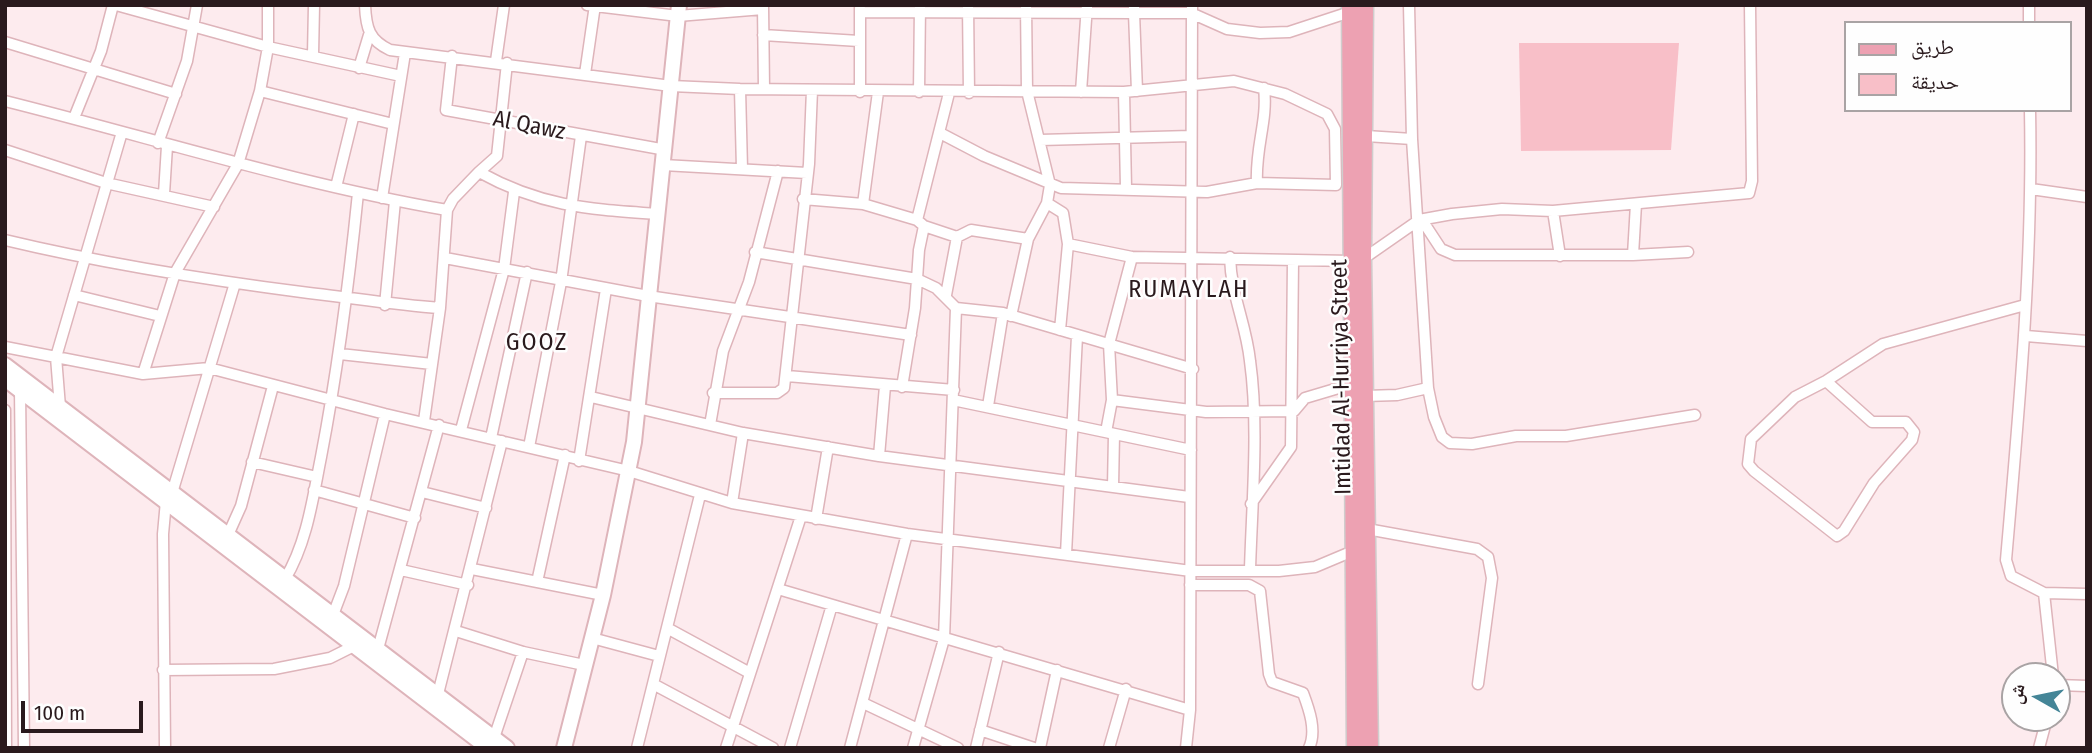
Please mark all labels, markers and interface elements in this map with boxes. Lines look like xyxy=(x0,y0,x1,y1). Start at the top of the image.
legend xyxy=(1843,21,2071,112)
text: طريق xyxy=(1911,34,1954,60)
text: حديقة xyxy=(1911,69,1959,95)
street label: Al Qawz xyxy=(490,105,568,147)
street label: Imtidad Al-Hurriya Street xyxy=(1326,259,1358,495)
district label: RUMAYLAH xyxy=(1129,276,1249,304)
district label: GOOZ xyxy=(506,329,568,357)
north arrow xyxy=(2001,662,2071,732)
text: ش xyxy=(2004,682,2030,706)
scale bar xyxy=(24,686,147,730)
text: 100 m xyxy=(34,700,85,726)

